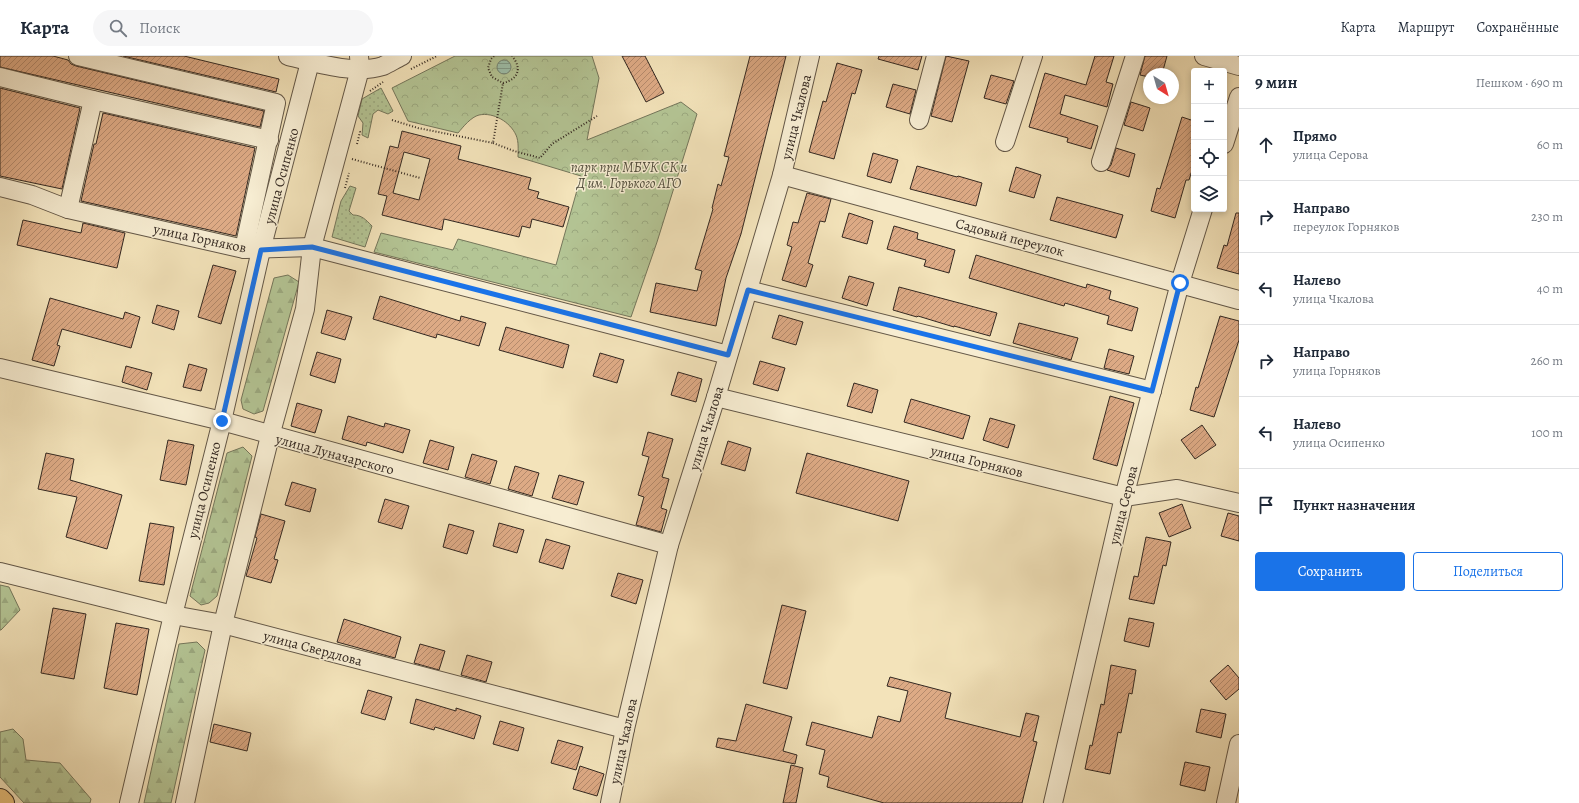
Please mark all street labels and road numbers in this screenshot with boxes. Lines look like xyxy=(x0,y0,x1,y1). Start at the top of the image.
street label: улица Чкалова xyxy=(776,72,816,163)
street label: улица Осипенко xyxy=(259,126,303,227)
street label: Садовый переулок xyxy=(953,214,1066,261)
street label: улица Горняков xyxy=(151,219,248,258)
street label: улица Чкалова xyxy=(684,383,728,474)
street label: улица Луначарского xyxy=(273,429,396,479)
street label: улица Осипенко xyxy=(183,440,226,541)
street label: улица Горняков xyxy=(928,441,1025,482)
street label: улица Серова xyxy=(1104,463,1143,548)
street label: улица Свердлова xyxy=(260,626,365,671)
street label: улица Чкалова xyxy=(605,696,642,787)

